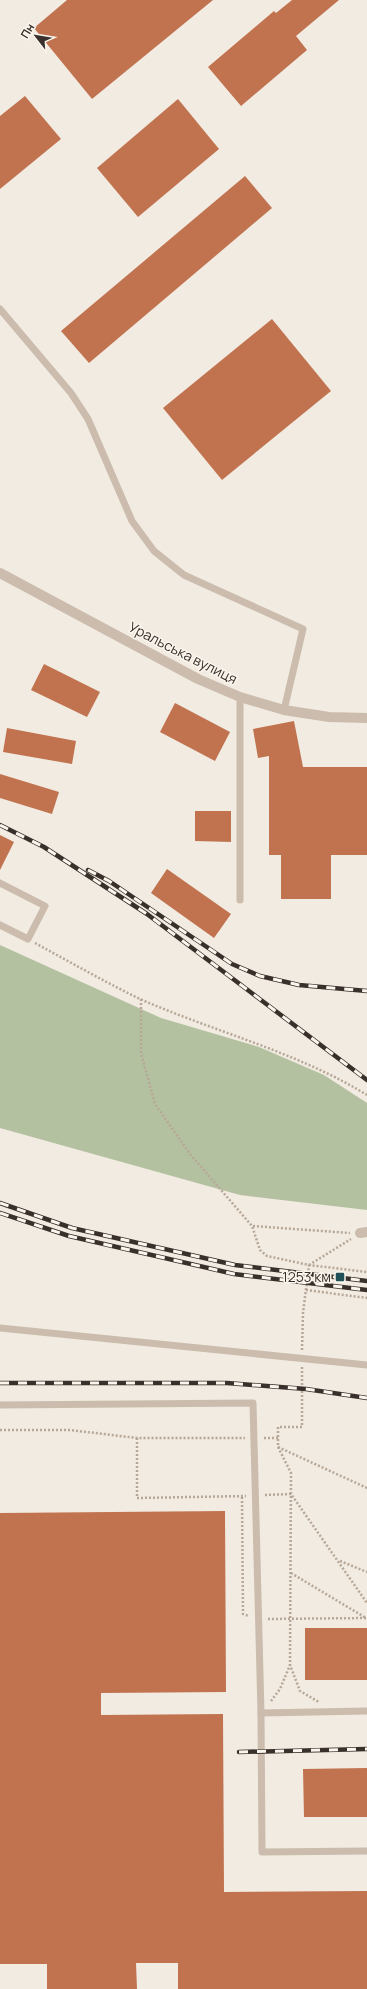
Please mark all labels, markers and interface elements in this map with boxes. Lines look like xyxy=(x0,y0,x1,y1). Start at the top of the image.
north arrow xyxy=(16,16,56,56)
text: Пн xyxy=(17,20,37,41)
street label: Уральська вулиця xyxy=(126,617,241,688)
place label: 1253 км xyxy=(282,1267,331,1286)
marker: 1253 км xyxy=(334,1271,346,1283)

